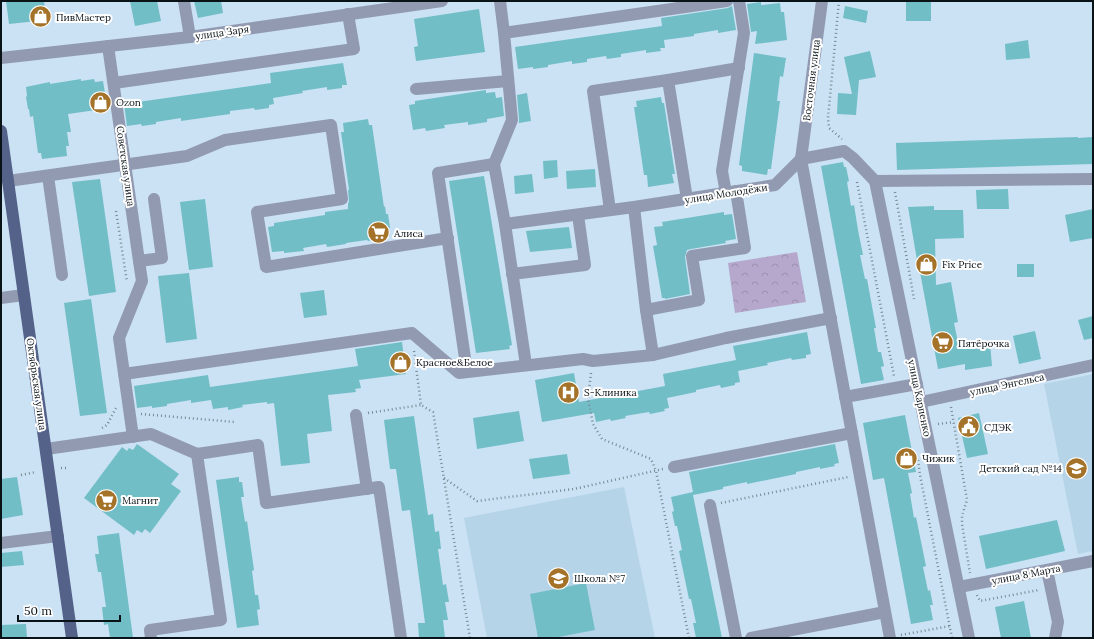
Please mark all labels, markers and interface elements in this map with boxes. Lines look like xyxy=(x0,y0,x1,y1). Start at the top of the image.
shop icon: ПивМастер xyxy=(27,4,53,30)
place label: ПивМастер xyxy=(56,11,111,24)
street label: улица Заря xyxy=(194,22,250,43)
street label: Восточная улица xyxy=(800,39,823,122)
shop icon: Ozon xyxy=(88,89,114,115)
place label: Ozon xyxy=(116,96,141,109)
street label: Советская улица xyxy=(113,125,138,207)
street label: улица Молодёжи xyxy=(684,181,768,206)
supermarket icon: Алиса xyxy=(366,220,392,246)
place label: Алиса xyxy=(393,227,423,240)
shop icon: Fix Price xyxy=(913,251,939,277)
place label: Fix Price xyxy=(942,258,983,271)
supermarket icon: Пятёрочка xyxy=(929,330,955,356)
street label: Октябрьская улица xyxy=(24,337,49,431)
place label: Пятёрочка xyxy=(958,337,1009,350)
shop icon: Красное&Белое xyxy=(387,349,413,375)
place label: Красное&Белое xyxy=(416,356,493,369)
street label: улица Карпенко xyxy=(905,358,934,438)
street label: улица Энгельса xyxy=(969,370,1046,399)
hospital icon: S-Клиника xyxy=(556,379,582,405)
place label: S-Клиника xyxy=(584,386,637,399)
public building icon: СДЭК xyxy=(955,414,981,440)
place label: СДЭК xyxy=(984,421,1012,434)
shop icon: Чижик xyxy=(894,445,920,471)
place label: Чижик xyxy=(922,452,955,465)
school or university icon: Детский сад №14 xyxy=(1064,455,1090,481)
place label: Детский сад №14 xyxy=(979,462,1063,475)
supermarket icon: Магнит xyxy=(94,487,120,513)
place label: Магнит xyxy=(122,494,158,507)
street label: улица 8 Марта xyxy=(990,561,1062,588)
school or university icon: Школа №7 xyxy=(546,565,572,591)
place label: Школа №7 xyxy=(574,572,625,585)
scale bar xyxy=(18,597,120,623)
text: 50 m xyxy=(24,603,52,618)

